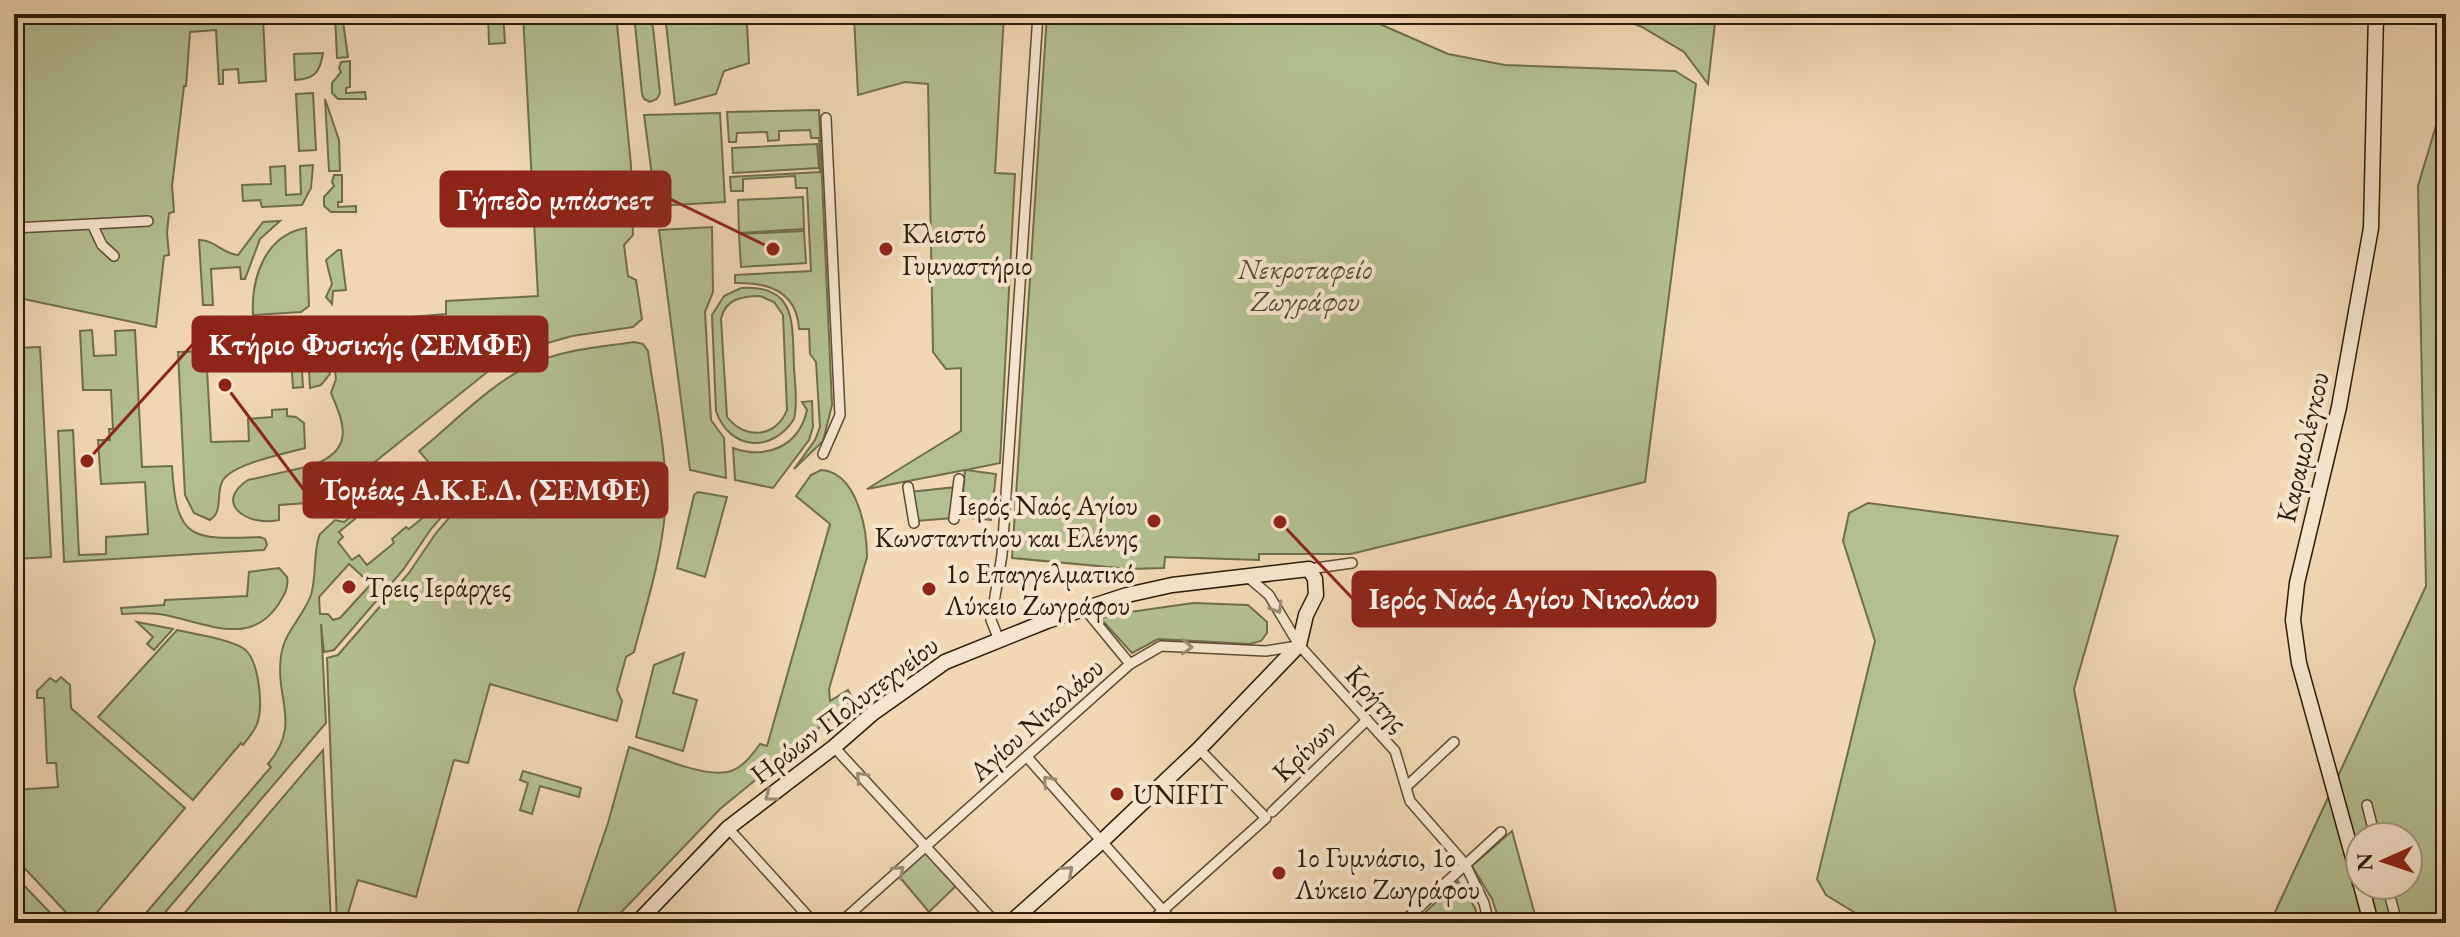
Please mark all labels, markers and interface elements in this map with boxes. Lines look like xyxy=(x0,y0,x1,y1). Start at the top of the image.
callout: Γήπεδο μπάσκετ xyxy=(441,172,670,226)
text: Γήπεδο μπάσκετ xyxy=(457,180,654,219)
place label: Κλειστό Γυμναστήριο xyxy=(902,215,1032,283)
marker: Κλειστό Γυμναστήριο xyxy=(877,240,895,258)
park label: Νεκροταφείο Ζωγράφου xyxy=(1237,251,1372,319)
callout: Κτήριο Φυσικής (ΣΕΜΦΕ) xyxy=(193,317,547,371)
text: Κτήριο Φυσικής (ΣΕΜΦΕ) xyxy=(209,325,531,364)
street label: Καραμολέγκου xyxy=(2267,368,2337,526)
callout: Τομέας Α.Κ.Ε.Δ. (ΣΕΜΦΕ) xyxy=(304,463,667,517)
text: Τομέας Α.Κ.Ε.Δ. (ΣΕΜΦΕ) xyxy=(320,470,650,509)
place label: Ιερός Ναός Αγίου Κωνσταντίνου και Ελένης xyxy=(874,487,1138,555)
marker: Ιερός Ναός Αγίου Κωνσταντίνου και Ελένης xyxy=(1145,512,1163,530)
place label: 1ο Επαγγελματικό Λύκειο Ζωγράφου xyxy=(944,555,1135,623)
place label: Τρεις Ιεράρχες xyxy=(365,569,511,605)
callout: Ιερός Ναός Αγίου Νικολάου xyxy=(1353,572,1715,626)
marker: Τρεις Ιεράρχες xyxy=(340,578,358,596)
text: Ιερός Ναός Αγίου Νικολάου xyxy=(1369,579,1699,618)
marker: 1ο Επαγγελματικό Λύκειο Ζωγράφου xyxy=(920,580,938,598)
one-way arrow xyxy=(1267,599,1283,614)
street label: Ηρώων Πολυτεχνείου xyxy=(743,626,945,792)
one-way arrow xyxy=(1181,639,1194,656)
street label: Αγίου Νικολάου xyxy=(960,649,1111,790)
street label: Κρήτης xyxy=(1338,657,1416,739)
street label: Κρίνων xyxy=(1264,711,1344,789)
one-way arrow xyxy=(855,772,870,786)
one-way arrow xyxy=(1043,775,1057,790)
place label: UNIFIT xyxy=(1133,776,1228,812)
marker: UNIFIT xyxy=(1108,785,1126,803)
one-way arrow xyxy=(764,786,779,800)
north arrow xyxy=(2344,821,2424,901)
place label: 1ο Γυμνάσιο, 1ο Λύκειο Ζωγράφου xyxy=(1294,839,1480,907)
text: N xyxy=(2350,852,2379,872)
marker: 1ο Γυμνάσιο, 1ο Λύκειο Ζωγράφου xyxy=(1270,864,1288,882)
one-way arrow xyxy=(1058,866,1073,880)
one-way arrow xyxy=(889,867,904,881)

